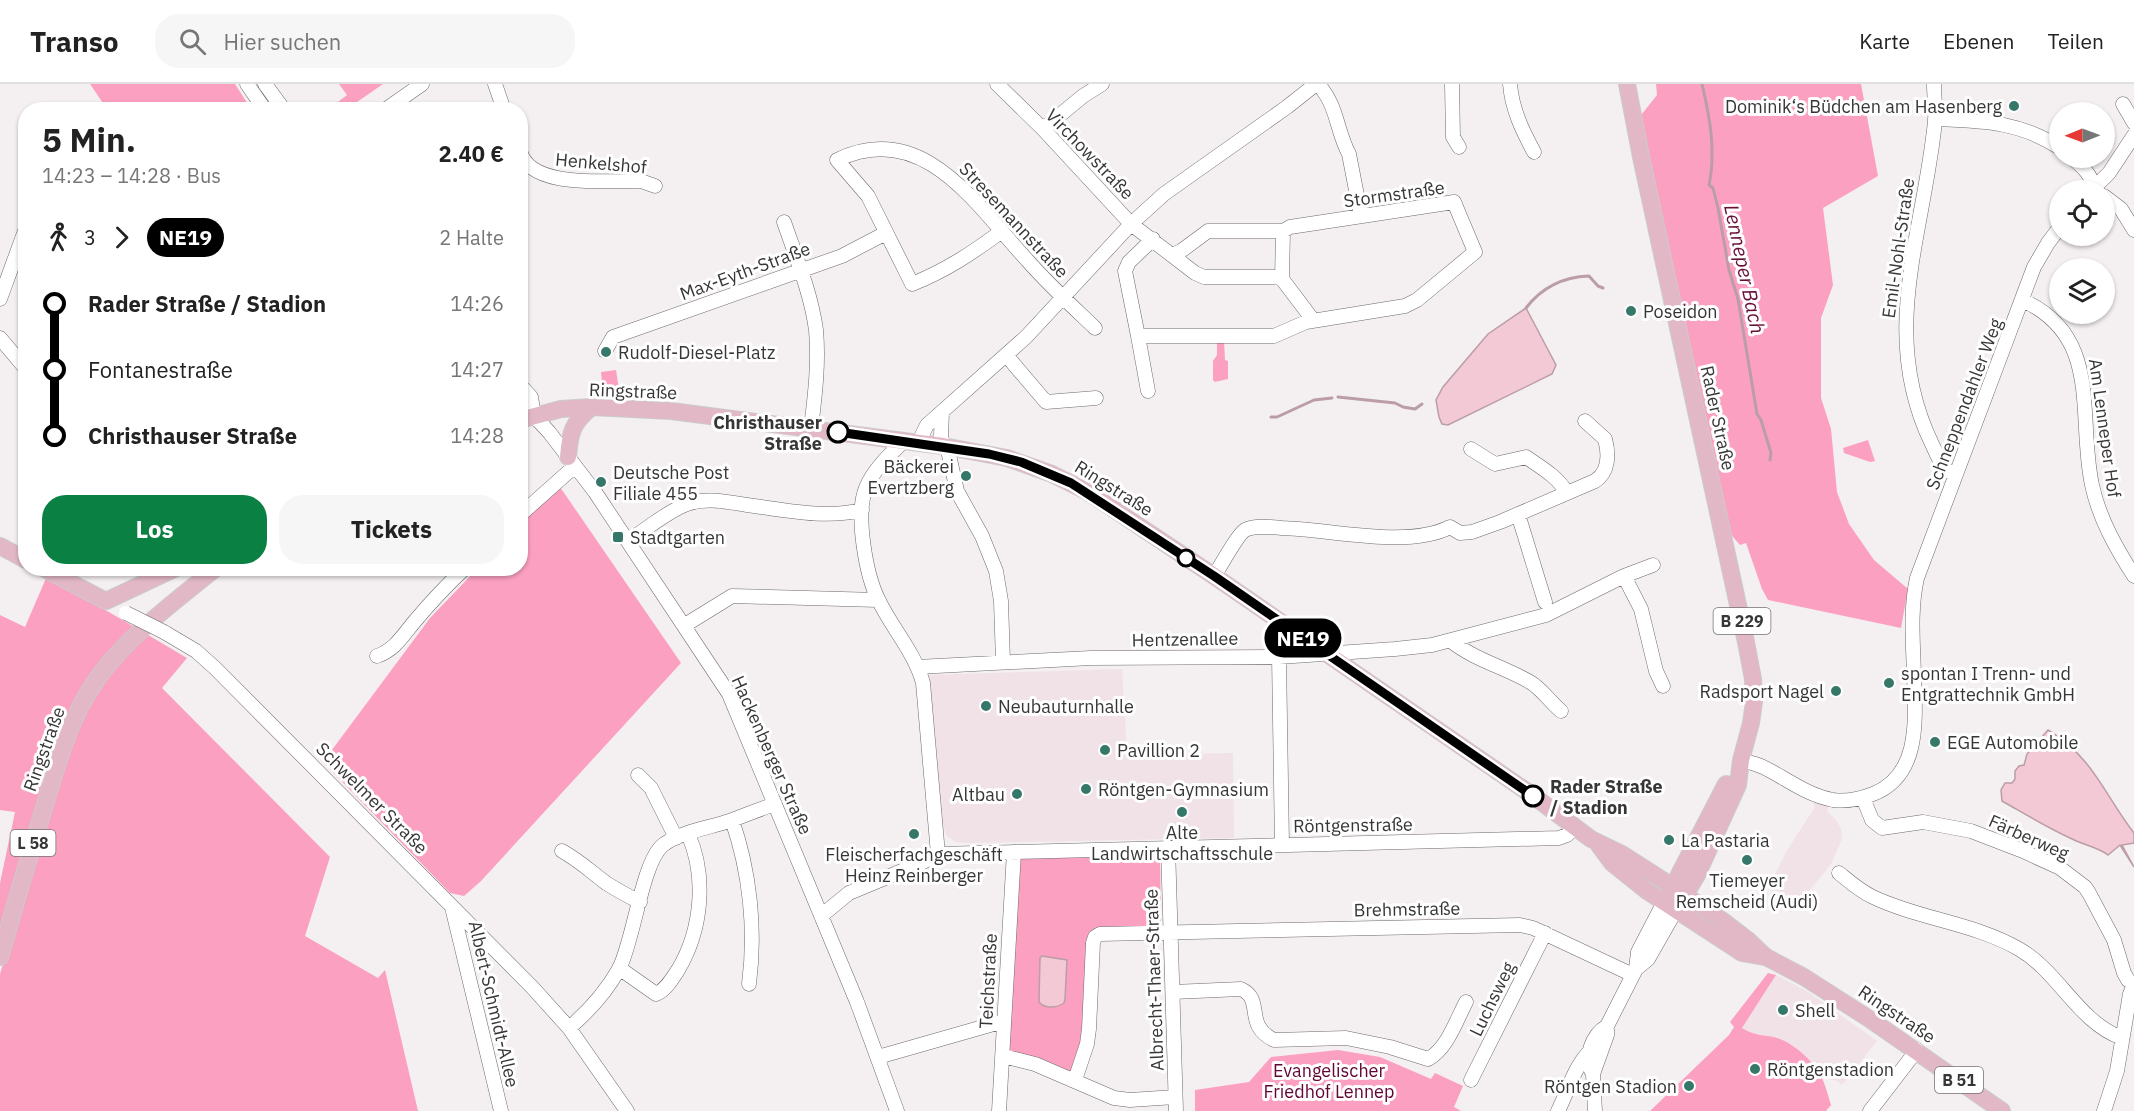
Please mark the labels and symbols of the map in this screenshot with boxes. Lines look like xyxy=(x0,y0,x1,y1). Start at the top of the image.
place label: Dominik‘s Büdchen am Hasenberg xyxy=(1725,95,2002,118)
marker: Dominik‘s Büdchen am Hasenberg xyxy=(2007,99,2021,113)
north arrow xyxy=(2049,102,2115,168)
street label: Virchowstraße xyxy=(1041,104,1139,204)
street label: Henkelshof xyxy=(554,148,648,178)
street label: Stresemannstraße xyxy=(954,157,1074,283)
street label: Stormstraße xyxy=(1342,176,1446,212)
street label: Emil-Nohl-Straße xyxy=(1877,176,1919,320)
water label: Lenneper Bach xyxy=(1718,202,1772,336)
street label: Max-Eyth-Straße xyxy=(677,237,813,305)
place label: Poseidon xyxy=(1643,300,1718,323)
marker: Poseidon xyxy=(1624,304,1638,318)
street label: Schneppendahler Weg xyxy=(1921,315,2008,493)
place label: Rudolf-Diesel-Platz xyxy=(618,341,775,364)
marker: Rudolf-Diesel-Platz xyxy=(599,345,613,359)
street label: Am Lenneper Hof xyxy=(2084,357,2126,499)
street label: Rader Straße xyxy=(1696,364,1740,473)
street label: Ringstraße xyxy=(588,378,678,404)
place label: Christhauser Straße xyxy=(713,411,822,455)
marker: Christhauser Straße xyxy=(827,421,849,443)
place label: Bäckerei Evertzberg xyxy=(868,455,954,499)
street label: Ringstraße xyxy=(1070,455,1158,521)
place label: Deutsche Post Filiale 455 xyxy=(613,461,729,505)
marker: Bäckerei Evertzberg xyxy=(959,469,973,483)
marker: Deutsche Post Filiale 455 xyxy=(594,475,608,489)
place label: Stadtgarten xyxy=(630,526,725,549)
marker: Stadtgarten xyxy=(611,530,625,544)
unlabelled marker xyxy=(1177,549,1195,567)
road number: B 229 xyxy=(1714,608,1770,634)
line badge: NE19 xyxy=(1261,618,1345,658)
street label: Hentzenallee xyxy=(1132,627,1239,651)
place label: spontan I Trenn- und Entgrattechnik GmbH xyxy=(1901,662,2075,706)
street label: Hackenberger Straße xyxy=(727,672,817,838)
marker: spontan I Trenn- und Entgrattechnik GmbH xyxy=(1882,676,1896,690)
place label: Radsport Nagel xyxy=(1700,680,1824,703)
marker: Radsport Nagel xyxy=(1829,684,1843,698)
place label: Neubauturnhalle xyxy=(998,695,1134,718)
marker: Neubauturnhalle xyxy=(979,699,993,713)
street label: Ringstraße xyxy=(18,703,70,794)
place label: EGE Automobile xyxy=(1947,731,2078,754)
marker: EGE Automobile xyxy=(1928,735,1942,749)
street label: Schwelmer Straße xyxy=(311,737,433,859)
place label: Pavillion 2 xyxy=(1117,739,1200,762)
marker: Pavillion 2 xyxy=(1098,743,1112,757)
place label: Rader Straße / Stadion xyxy=(1550,775,1663,819)
place label: Röntgen-Gymnasium xyxy=(1098,778,1269,801)
marker: Röntgen-Gymnasium xyxy=(1079,782,1093,796)
place label: Altbau xyxy=(952,783,1005,806)
marker: Rader Straße / Stadion xyxy=(1522,785,1544,807)
marker: Altbau xyxy=(1010,787,1024,801)
marker: Alte Landwirtschaftsschule xyxy=(1175,805,1189,819)
street label: Färberweg xyxy=(1985,809,2073,865)
street label: Röntgenstraße xyxy=(1293,812,1413,838)
place label: Alte Landwirtschaftsschule xyxy=(1091,821,1273,865)
marker: Fleischerfachgeschäft Heinz Reinberger xyxy=(907,827,921,841)
place label: La Pastaria xyxy=(1681,829,1770,852)
road number: L 58 xyxy=(10,830,56,856)
marker: La Pastaria xyxy=(1662,833,1676,847)
place label: Fleischerfachgeschäft Heinz Reinberger xyxy=(825,843,1003,887)
marker: Tiemeyer Remscheid (Audi) xyxy=(1740,853,1754,867)
place label: Tiemeyer Remscheid (Audi) xyxy=(1676,869,1818,913)
street label: Albrecht-Thaer-Straße xyxy=(1139,888,1169,1071)
street label: Brehmstraße xyxy=(1354,897,1461,921)
street label: Albert-Schmidt-Allee xyxy=(464,918,524,1090)
street label: Teichstraße xyxy=(974,933,1002,1029)
street label: Luchsweg xyxy=(1464,958,1520,1040)
street label: Ringstraße xyxy=(1854,980,1940,1048)
place label: Shell xyxy=(1795,999,1835,1022)
marker: Shell xyxy=(1776,1003,1790,1017)
place label: Röntgenstadion xyxy=(1767,1058,1894,1081)
park label: Evangelischer Friedhof Lennep xyxy=(1264,1059,1394,1103)
marker: Röntgenstadion xyxy=(1748,1062,1762,1076)
road number: B 51 xyxy=(1935,1067,1983,1093)
place label: Röntgen Stadion xyxy=(1544,1075,1677,1098)
marker: Röntgen Stadion xyxy=(1682,1079,1696,1093)

